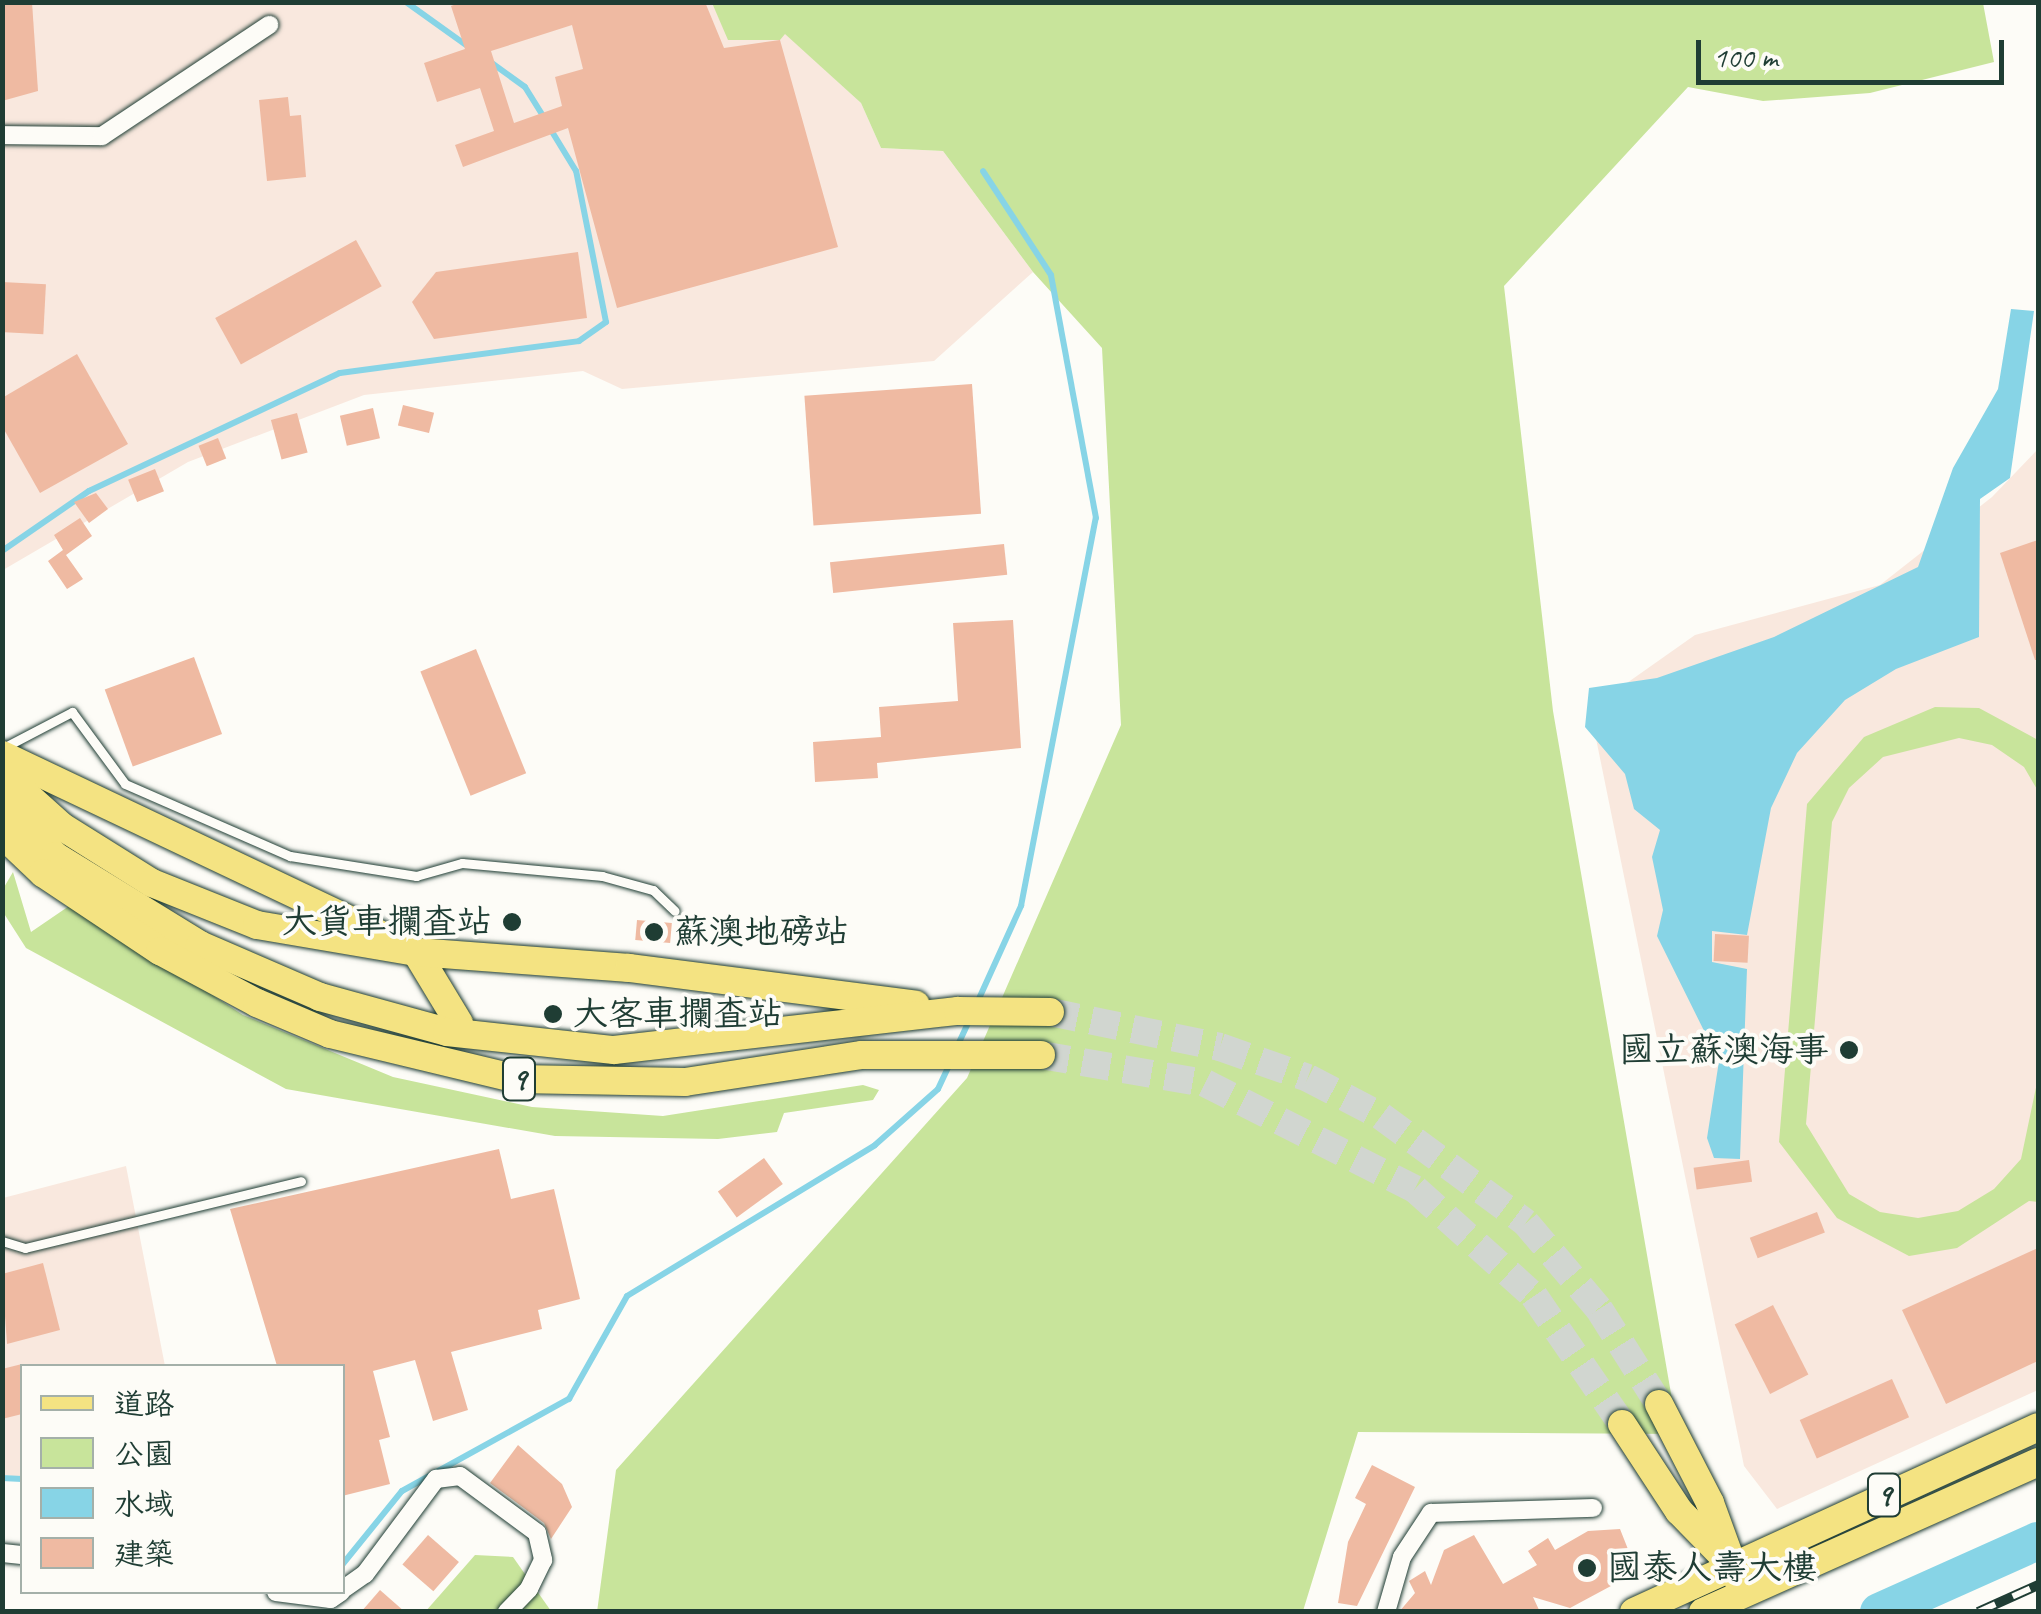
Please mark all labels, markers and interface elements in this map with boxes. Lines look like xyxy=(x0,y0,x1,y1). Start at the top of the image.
scale bar xyxy=(1701,20,2008,82)
text: 100 m xyxy=(1713,38,1778,76)
place label: 大貨車攔查站 xyxy=(282,901,492,943)
marker: 大貨車攔查站 xyxy=(501,911,523,933)
place label: 蘇澳地磅站 xyxy=(674,911,849,953)
marker: 蘇澳地磅站 xyxy=(643,921,665,943)
place label: 大客車攔查站 xyxy=(573,993,783,1035)
marker: 大客車攔查站 xyxy=(542,1003,564,1025)
place label: 國立蘇澳海事 xyxy=(1619,1029,1829,1071)
marker: 國立蘇澳海事 xyxy=(1838,1039,1860,1061)
road number: 9 xyxy=(502,1052,536,1106)
legend xyxy=(20,1364,345,1594)
text: 道路 xyxy=(114,1385,174,1423)
text: 公園 xyxy=(114,1435,174,1473)
road number: 9 xyxy=(1866,1468,1902,1522)
text: 水域 xyxy=(114,1485,174,1523)
text: 建築 xyxy=(114,1535,174,1573)
place label: 國泰人壽大樓 xyxy=(1607,1547,1817,1589)
marker: 國泰人壽大樓 xyxy=(1576,1557,1598,1579)

